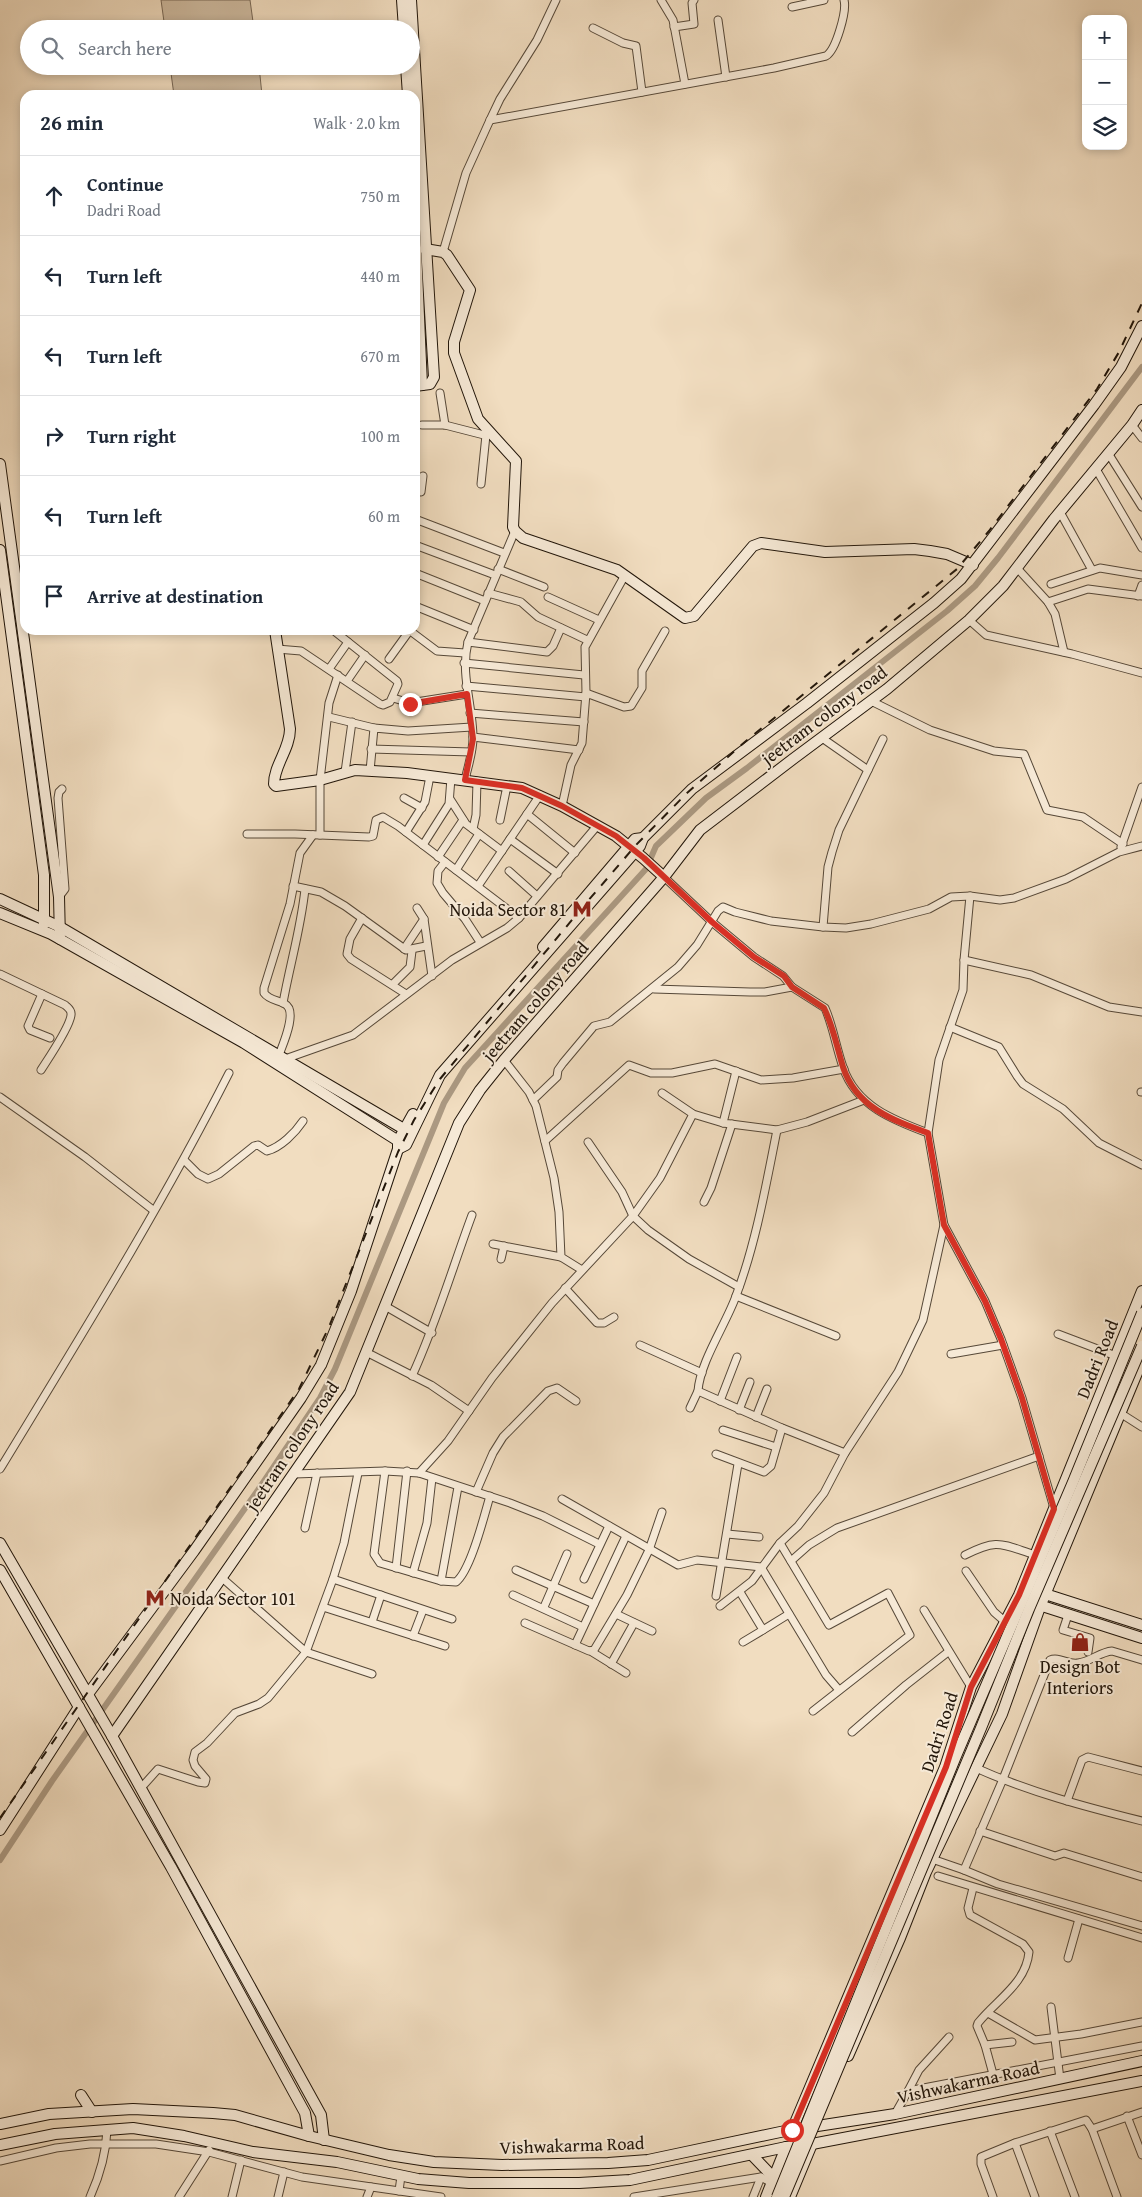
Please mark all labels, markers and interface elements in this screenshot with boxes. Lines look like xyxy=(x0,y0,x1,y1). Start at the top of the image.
map controls xyxy=(1082,15,1127,150)
button: + xyxy=(1082,15,1127,60)
search box xyxy=(20,20,420,75)
icon: search xyxy=(38,34,66,62)
text: Search here xyxy=(78,34,172,62)
button: − xyxy=(1082,60,1127,105)
button: layers xyxy=(1082,105,1127,150)
text: 26 min xyxy=(40,107,103,138)
text: Walk · 2.0 km xyxy=(313,111,400,135)
text: Continue xyxy=(87,170,164,198)
icon: ahead xyxy=(40,182,68,210)
text: 750 m xyxy=(360,184,400,208)
text: Dadri Road xyxy=(87,198,161,222)
icon: left xyxy=(40,262,68,290)
text: Turn left xyxy=(87,262,162,290)
text: 440 m xyxy=(360,264,400,288)
icon: left xyxy=(40,342,68,370)
text: Turn left xyxy=(87,342,162,370)
text: 670 m xyxy=(360,344,400,368)
icon: right xyxy=(40,422,68,450)
text: Turn right xyxy=(87,422,176,450)
text: 100 m xyxy=(360,424,400,448)
icon: left xyxy=(40,502,68,530)
text: Turn left xyxy=(87,502,162,530)
text: 60 m xyxy=(368,504,400,528)
icon: arrive xyxy=(40,582,68,610)
text: Arrive at destination xyxy=(87,582,263,610)
street label: jeetram colony road xyxy=(753,658,893,773)
route end xyxy=(399,693,422,716)
place label: Noida Sector 81 xyxy=(449,896,567,923)
metro station icon: Noida Sector 81 xyxy=(571,898,593,920)
street label: jeetram colony road xyxy=(473,935,595,1069)
street label: Dadri Road xyxy=(1069,1315,1125,1403)
street label: jeetram colony road xyxy=(237,1375,346,1519)
place label: Noida Sector 101 xyxy=(170,1585,296,1612)
metro station icon: Noida Sector 101 xyxy=(144,1587,166,1609)
shop icon: Design Bot Interiors xyxy=(1069,1631,1091,1653)
place label: Design Bot Interiors xyxy=(1040,1653,1121,1701)
street label: Dadri Road xyxy=(913,1688,965,1776)
street label: Vishwakarma Road xyxy=(894,2054,1042,2110)
route start xyxy=(781,2119,804,2142)
street label: Vishwakarma Road xyxy=(499,2129,645,2161)

